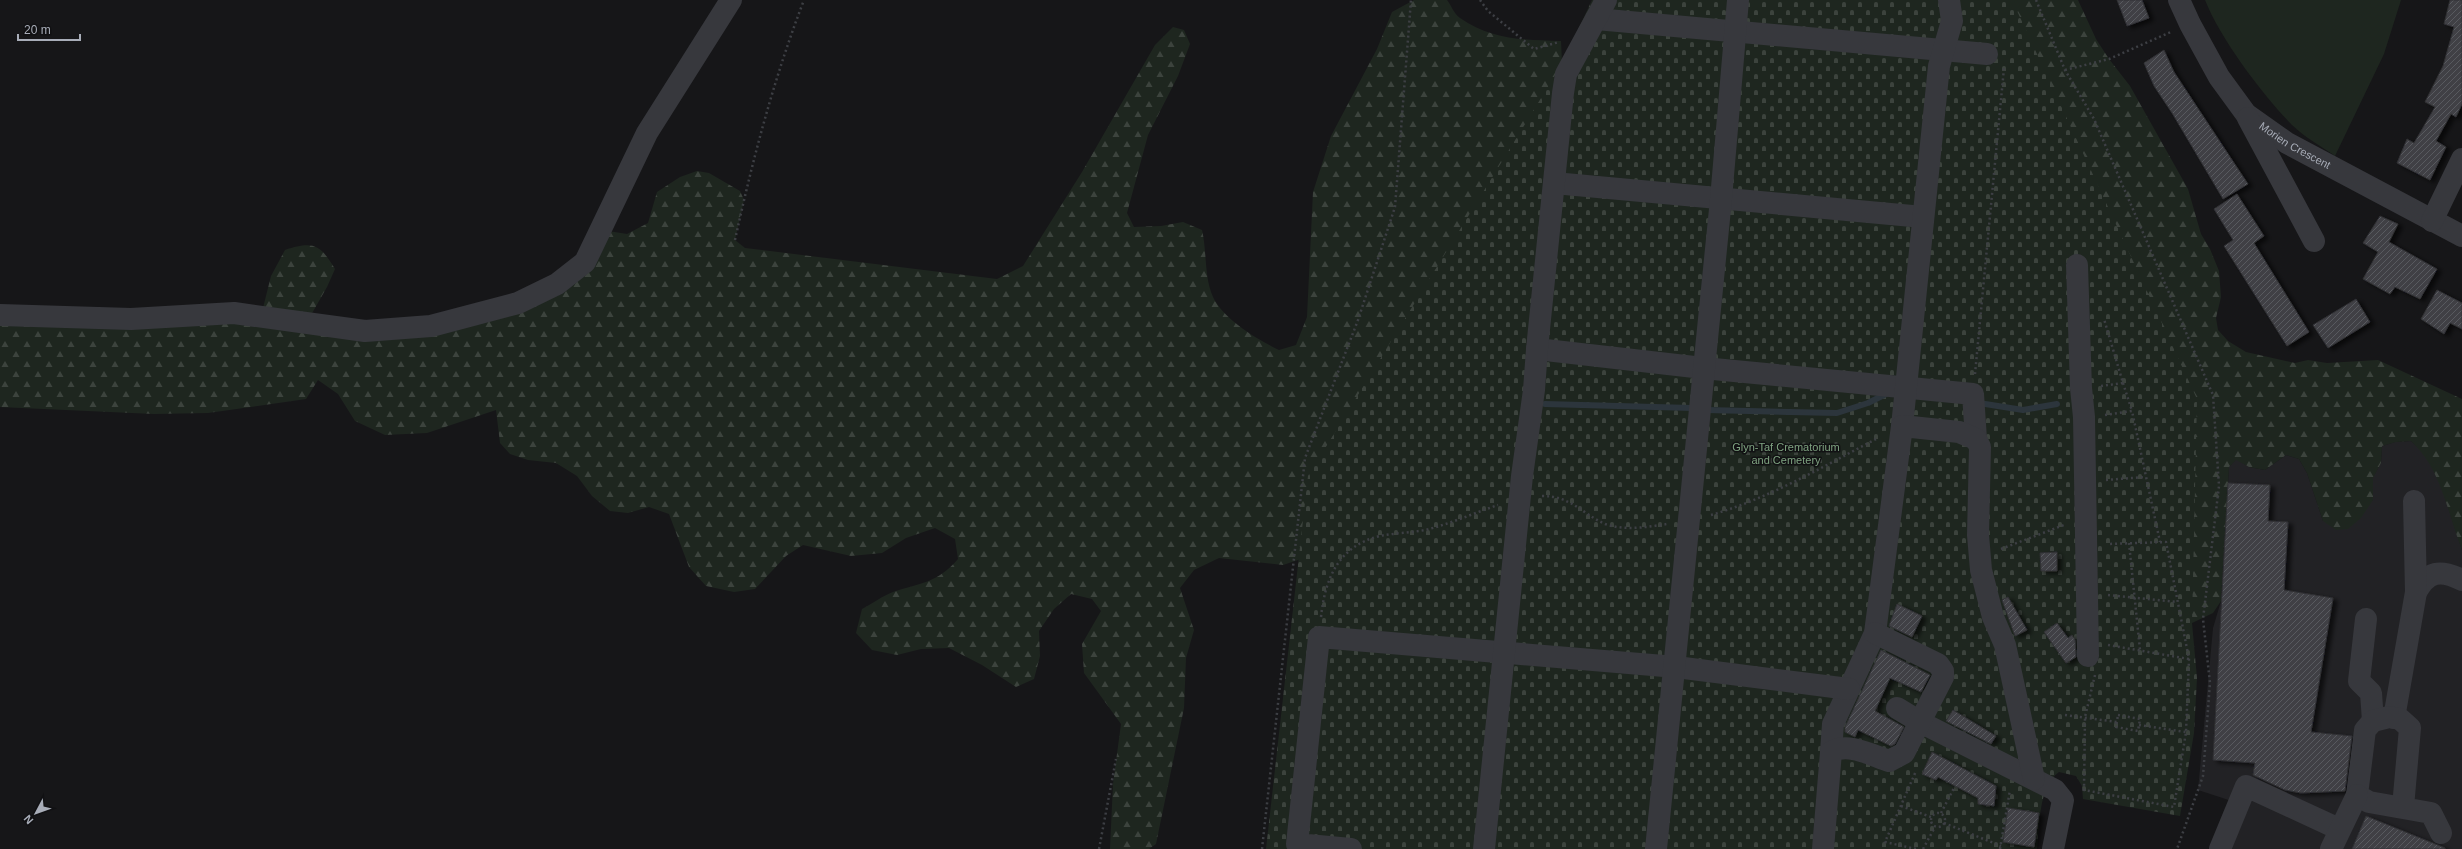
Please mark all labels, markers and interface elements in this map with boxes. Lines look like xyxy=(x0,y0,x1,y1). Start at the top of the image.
scale bar xyxy=(18,16,80,42)
text: 20 m xyxy=(24,23,51,37)
street label: Morien Crescent xyxy=(2257,119,2333,171)
park label: Glyn-Taf Crematorium and Cemetery xyxy=(1732,441,1840,466)
north arrow xyxy=(16,793,56,833)
text: N xyxy=(21,813,36,826)

